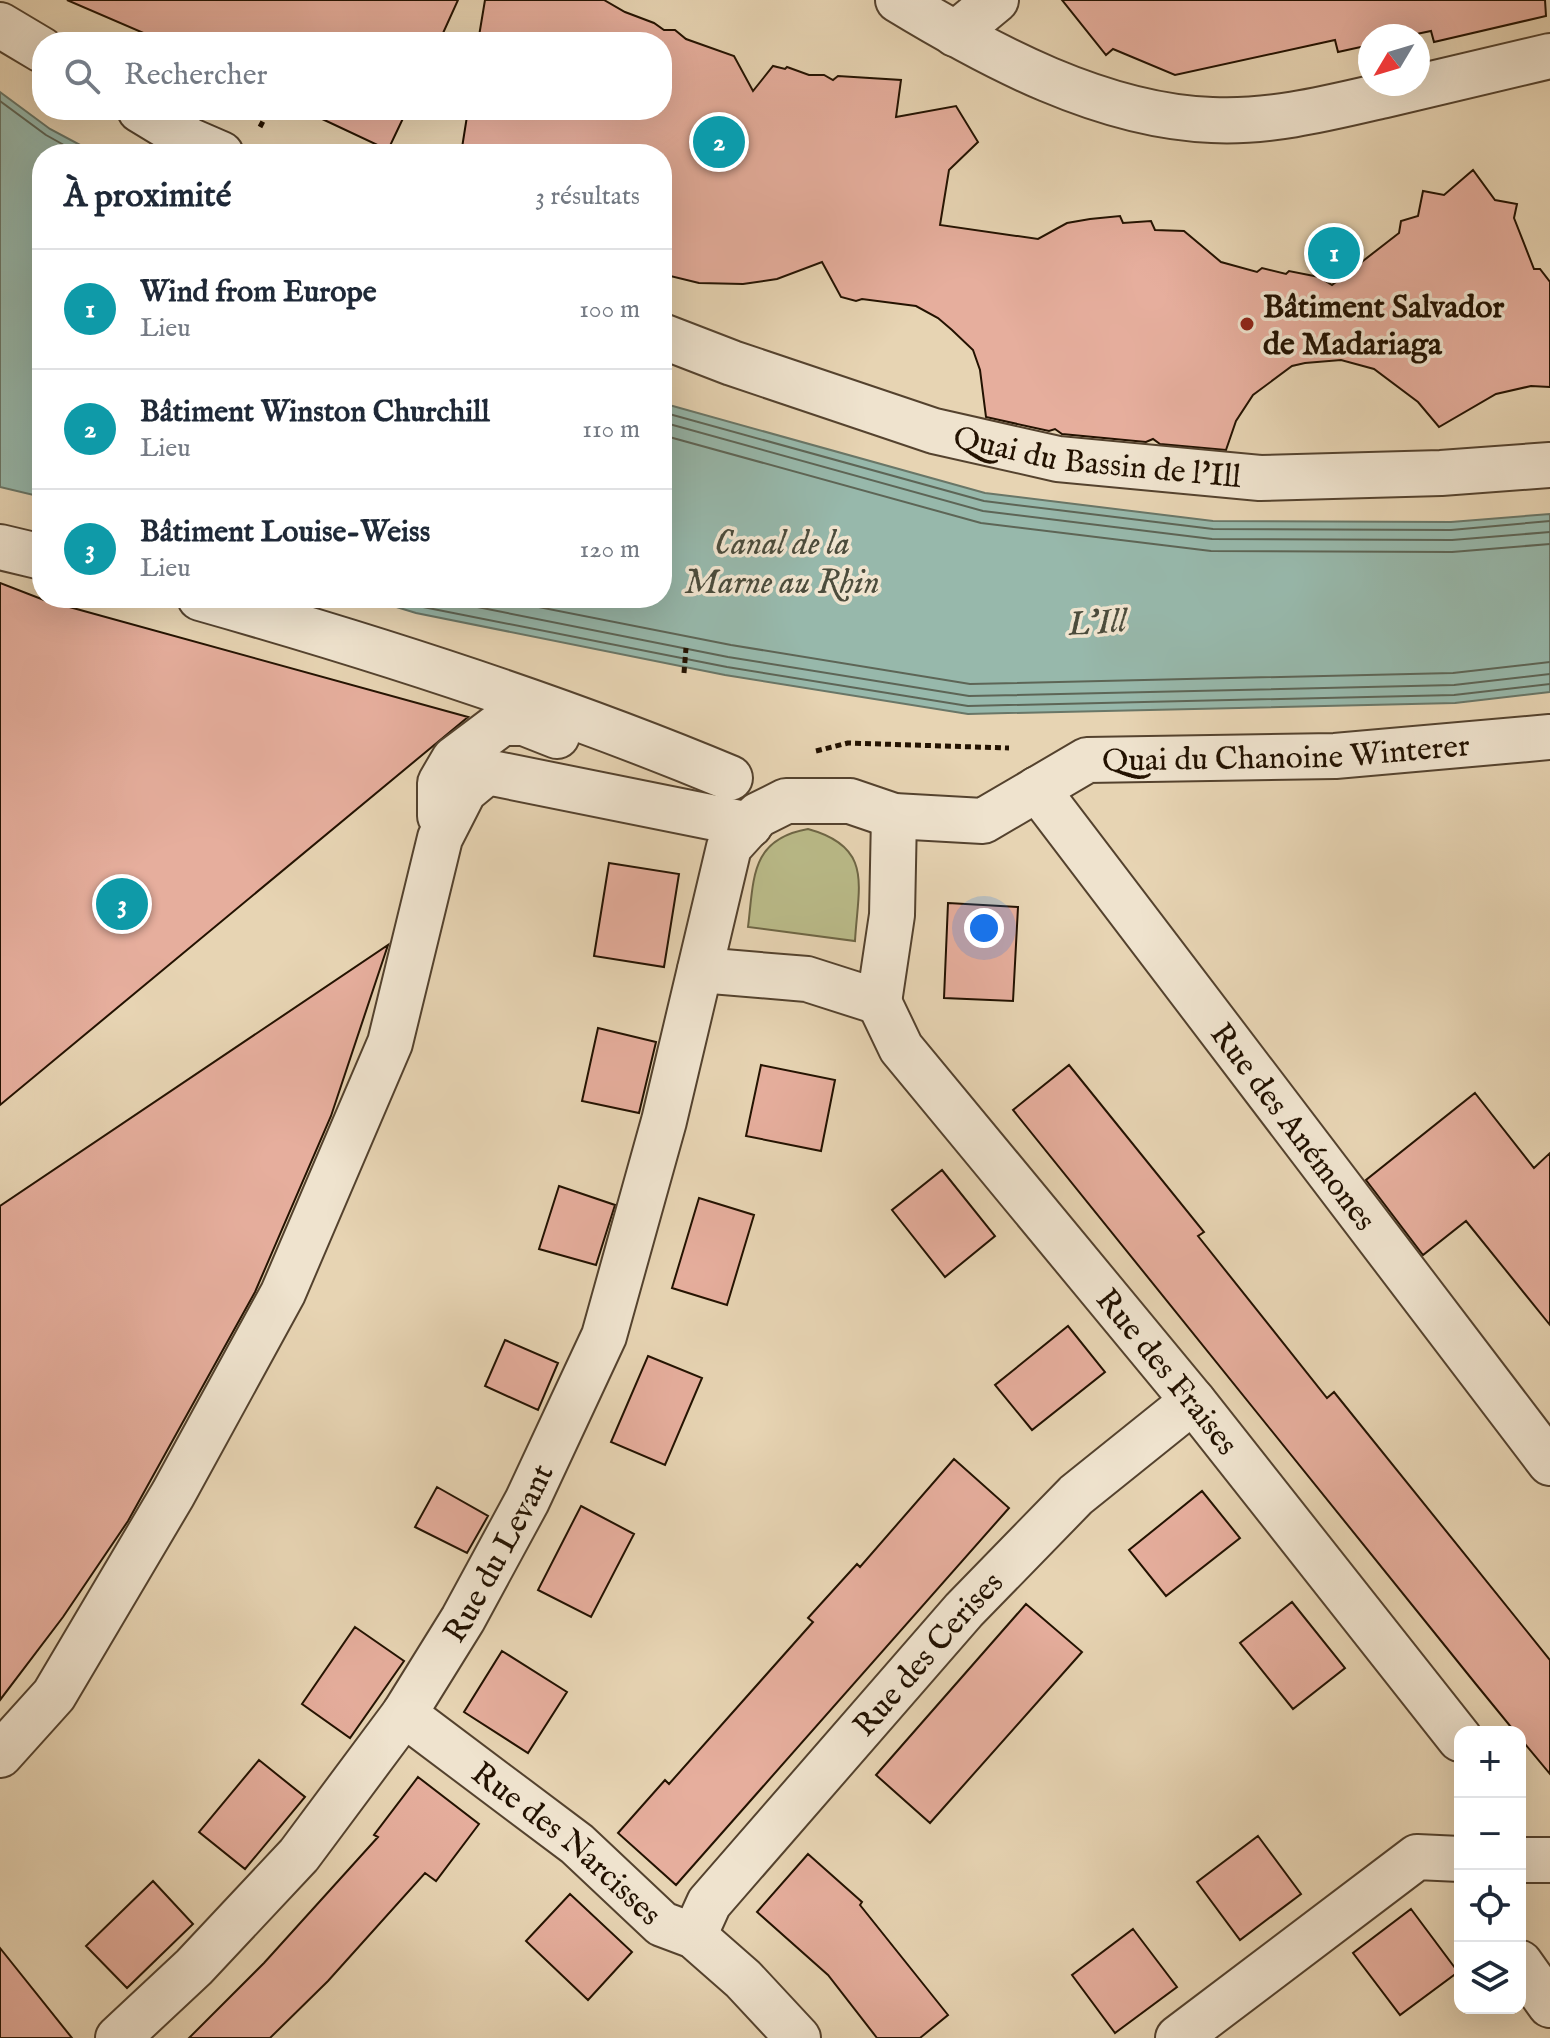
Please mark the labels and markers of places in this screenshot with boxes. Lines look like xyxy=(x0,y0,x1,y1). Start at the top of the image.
pin: 2 xyxy=(693,112,745,172)
pin: 1 xyxy=(1308,223,1360,283)
place label: Bâtiment Salvador de Madariaga xyxy=(1263,288,1505,366)
marker: Bâtiment Salvador de Madariaga xyxy=(1238,315,1256,333)
pin: 3 xyxy=(96,874,148,934)

